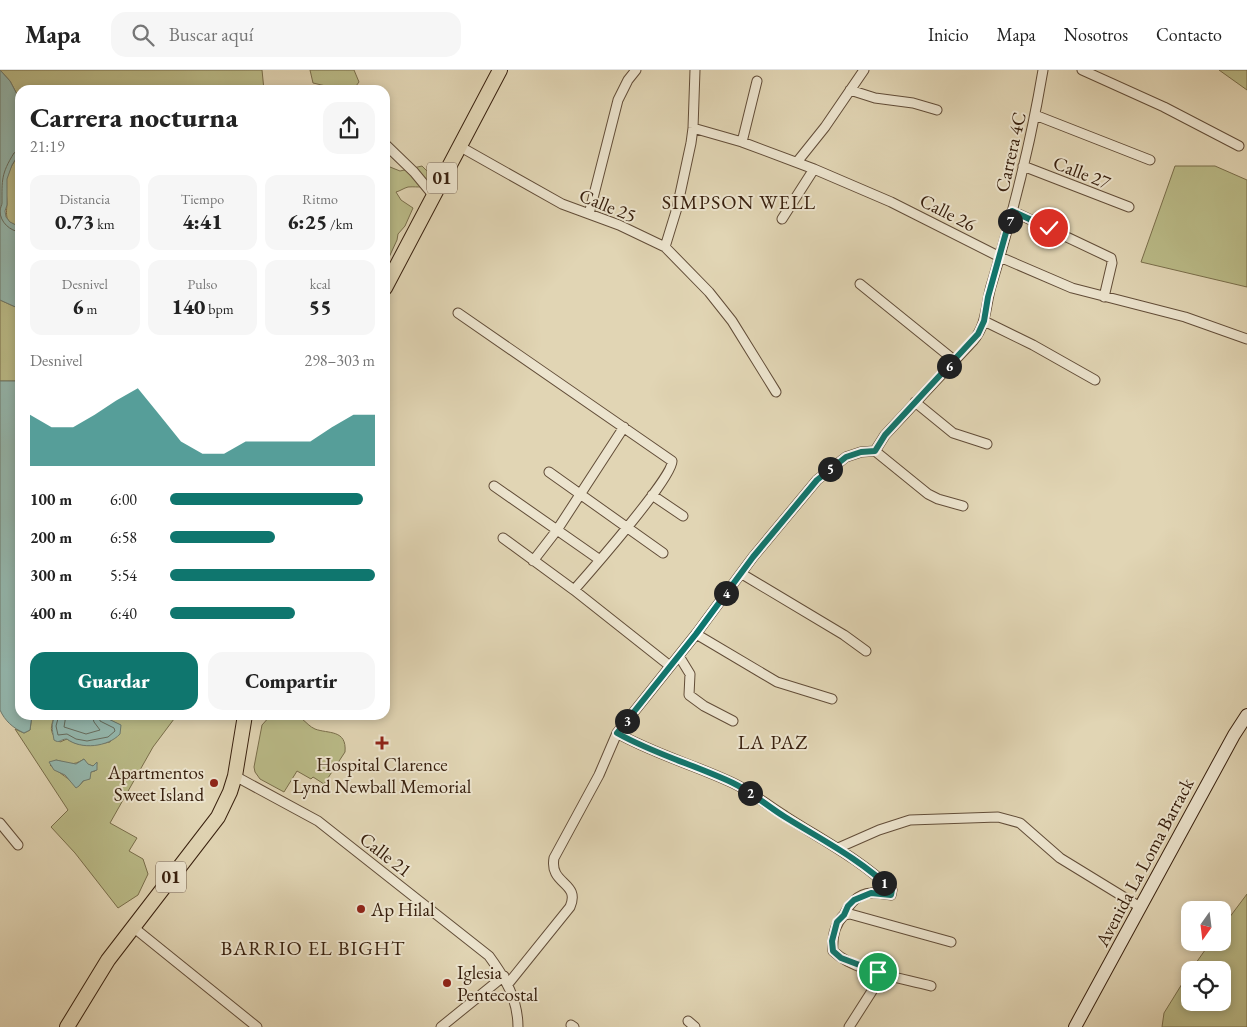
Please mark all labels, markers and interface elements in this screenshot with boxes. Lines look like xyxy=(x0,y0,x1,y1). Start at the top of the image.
search box xyxy=(111,12,461,57)
text: Mapa xyxy=(25,19,81,50)
icon: search xyxy=(129,21,157,49)
text: Buscar aquí xyxy=(169,22,253,47)
text: Inicio xyxy=(928,23,969,46)
text: Mapa xyxy=(997,23,1036,46)
text: Nosotros xyxy=(1064,23,1128,46)
text: Contacto xyxy=(1156,23,1222,46)
text: Carrera nocturna xyxy=(30,99,238,135)
button: share xyxy=(323,102,375,154)
street label: Carrera 4C xyxy=(989,110,1032,195)
text: 21:19 xyxy=(30,136,65,157)
street label: Calle 27 xyxy=(1049,150,1115,195)
road number: 01 xyxy=(427,162,457,194)
street label: Calle 25 xyxy=(575,183,640,228)
street label: Calle 26 xyxy=(916,188,980,237)
district label: SIMPSON WELL xyxy=(662,189,816,215)
text: Distancia xyxy=(60,190,110,208)
text: Tiempo xyxy=(181,190,224,208)
text: Ritmo xyxy=(302,190,338,208)
pin xyxy=(1028,207,1070,249)
text: 0.73 xyxy=(55,208,94,235)
text: 4:41 xyxy=(182,208,223,235)
text: 6:25 xyxy=(287,208,327,235)
pin: 7 xyxy=(998,208,1022,234)
text: 7 xyxy=(1007,212,1014,230)
icon: check xyxy=(1035,214,1063,242)
text: km xyxy=(94,215,115,233)
text: /km xyxy=(327,215,353,233)
text: Desnivel xyxy=(62,275,108,293)
text: Pulso xyxy=(188,275,217,293)
text: kcal xyxy=(310,275,331,293)
text: 6 xyxy=(72,293,84,320)
text: 140 xyxy=(171,293,205,320)
text: 55 xyxy=(309,293,332,320)
text: m xyxy=(84,300,97,318)
text: bpm xyxy=(205,300,234,318)
text: Desnivel xyxy=(30,350,83,371)
text: 298–303 m xyxy=(304,350,375,371)
pin: 6 xyxy=(936,354,962,378)
text: 6 xyxy=(946,357,953,375)
pin: 5 xyxy=(818,456,842,482)
text: 5 xyxy=(827,460,834,478)
text: 100 m xyxy=(30,489,72,510)
text: 6:00 xyxy=(110,489,137,510)
text: 200 m xyxy=(30,527,72,548)
text: 6:58 xyxy=(110,527,137,548)
text: 300 m xyxy=(30,565,72,586)
text: 5:54 xyxy=(110,565,137,586)
pin: 4 xyxy=(714,580,738,606)
text: 4 xyxy=(723,584,730,602)
text: 400 m xyxy=(30,603,72,624)
text: 6:40 xyxy=(110,603,137,624)
button: Guardar xyxy=(30,652,198,710)
button: Compartir xyxy=(208,652,375,710)
pin: 3 xyxy=(614,708,640,734)
text: 3 xyxy=(624,712,631,730)
district label: LA PAZ xyxy=(738,729,808,755)
marker: Hospital Clarence Lynd Newball Memorial xyxy=(375,736,389,750)
place label: Hospital Clarence Lynd Newball Memorial xyxy=(293,752,472,799)
place label: Apartmentos Sweet Island xyxy=(107,760,204,807)
street label: Avenida La Loma Barrack xyxy=(1089,773,1200,952)
marker: Apartmentos Sweet Island xyxy=(208,777,220,789)
pin: 2 xyxy=(738,780,762,806)
text: 2 xyxy=(747,784,754,802)
street label: Calle 21 xyxy=(354,826,417,883)
road number: 01 xyxy=(156,862,186,892)
pin: 1 xyxy=(872,870,896,896)
text: 1 xyxy=(881,874,888,892)
place label: Ap Hilal xyxy=(370,897,435,922)
north arrow xyxy=(1181,901,1231,951)
map controls xyxy=(1181,901,1231,1011)
marker: Ap Hilal xyxy=(355,903,367,915)
district label: BARRIO EL BIGHT xyxy=(221,935,405,961)
pin xyxy=(857,951,899,993)
icon: arrive xyxy=(864,958,892,986)
place label: Iglesia Pentecostal xyxy=(457,960,539,1007)
button: locate xyxy=(1181,961,1231,1011)
marker: Iglesia Pentecostal xyxy=(441,977,453,989)

